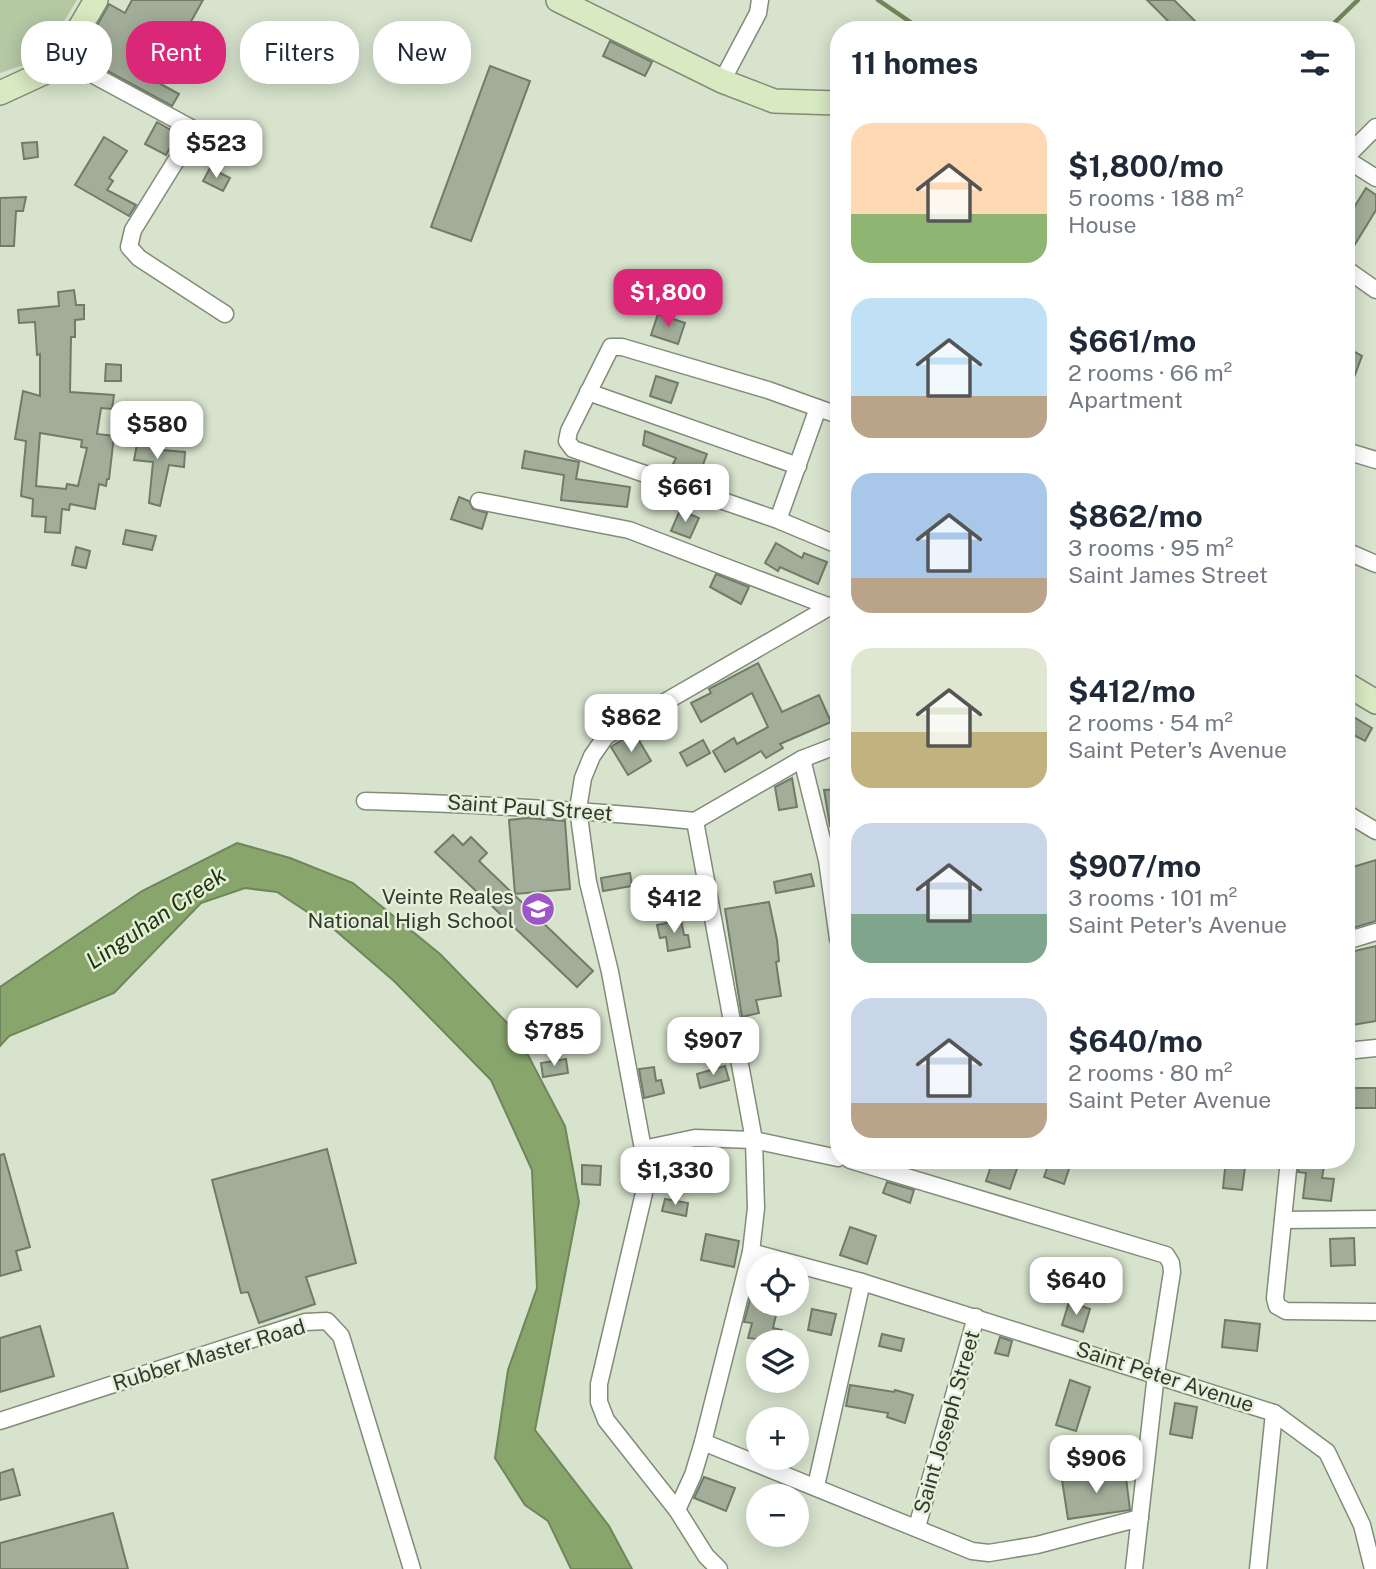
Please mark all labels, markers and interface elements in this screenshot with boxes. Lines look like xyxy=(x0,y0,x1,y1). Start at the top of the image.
chip: Buy xyxy=(21,21,112,84)
chip: Rent xyxy=(126,21,226,84)
chip: Filters xyxy=(240,21,359,84)
chip: New xyxy=(373,21,471,84)
icon: filters xyxy=(1296,44,1334,82)
text: 11 homes xyxy=(851,45,978,81)
pin: $523 xyxy=(175,120,257,180)
text: $523 xyxy=(185,129,247,156)
text: $1,800/mo xyxy=(1068,148,1224,184)
icon: home xyxy=(907,151,991,235)
text: 5 rooms · 188 m² xyxy=(1068,184,1244,211)
text: House xyxy=(1068,211,1136,238)
pin: $1,800 xyxy=(611,270,725,329)
text: $1,800 xyxy=(630,278,706,305)
text: $661/mo xyxy=(1068,323,1196,359)
icon: home xyxy=(907,326,991,410)
text: 2 rooms · 66 m² xyxy=(1068,359,1232,386)
text: Apartment xyxy=(1068,386,1183,413)
pin: $580 xyxy=(116,402,198,461)
text: $580 xyxy=(126,410,188,437)
pin: $661 xyxy=(644,464,726,524)
text: $661 xyxy=(657,473,713,500)
text: $862/mo xyxy=(1068,498,1203,534)
icon: home xyxy=(907,501,991,585)
text: 3 rooms · 95 m² xyxy=(1068,534,1234,561)
text: Saint James Street xyxy=(1068,561,1268,588)
text: $412/mo xyxy=(1068,673,1196,709)
icon: home xyxy=(907,676,991,760)
pin: $862 xyxy=(590,694,672,754)
text: $862 xyxy=(601,703,661,730)
text: 2 rooms · 54 m² xyxy=(1068,709,1233,736)
text: Saint Peter's Avenue xyxy=(1068,736,1287,763)
street label: Saint Paul Street xyxy=(446,789,614,826)
text: $907/mo xyxy=(1068,848,1201,884)
icon: home xyxy=(907,851,991,935)
water label: Linguhan Creek xyxy=(81,861,231,974)
pin: $412 xyxy=(633,876,715,935)
place label: Veinte Reales National High School xyxy=(308,884,514,933)
text: $412 xyxy=(646,884,702,911)
text: 3 rooms · 101 m² xyxy=(1068,884,1237,911)
school or university icon: Veinte Reales National High School xyxy=(519,890,557,928)
text: Saint Peter's Avenue xyxy=(1068,911,1287,938)
pin: $785 xyxy=(513,1009,595,1068)
text: $785 xyxy=(524,1017,584,1044)
pin: $907 xyxy=(672,1018,754,1077)
text: $640/mo xyxy=(1068,1023,1203,1059)
text: $907 xyxy=(683,1026,743,1053)
icon: home xyxy=(907,1026,991,1110)
text: 2 rooms · 80 m² xyxy=(1068,1059,1233,1086)
text: Saint Peter Avenue xyxy=(1068,1086,1271,1113)
pin: $1,330 xyxy=(618,1148,732,1207)
text: $1,330 xyxy=(636,1156,714,1183)
map controls xyxy=(746,1253,809,1547)
button: locate xyxy=(746,1253,809,1316)
pin: $640 xyxy=(1035,1258,1117,1317)
text: $640 xyxy=(1046,1266,1106,1293)
street label: Rubber Master Road xyxy=(110,1313,308,1396)
street label: Saint Joseph Street xyxy=(908,1327,985,1516)
button: layers xyxy=(746,1330,809,1393)
street label: Saint Peter Avenue xyxy=(1073,1336,1257,1417)
button: + xyxy=(746,1407,809,1470)
pin: $906 xyxy=(1055,1436,1137,1495)
text: $906 xyxy=(1066,1444,1126,1471)
button: − xyxy=(746,1484,809,1547)

